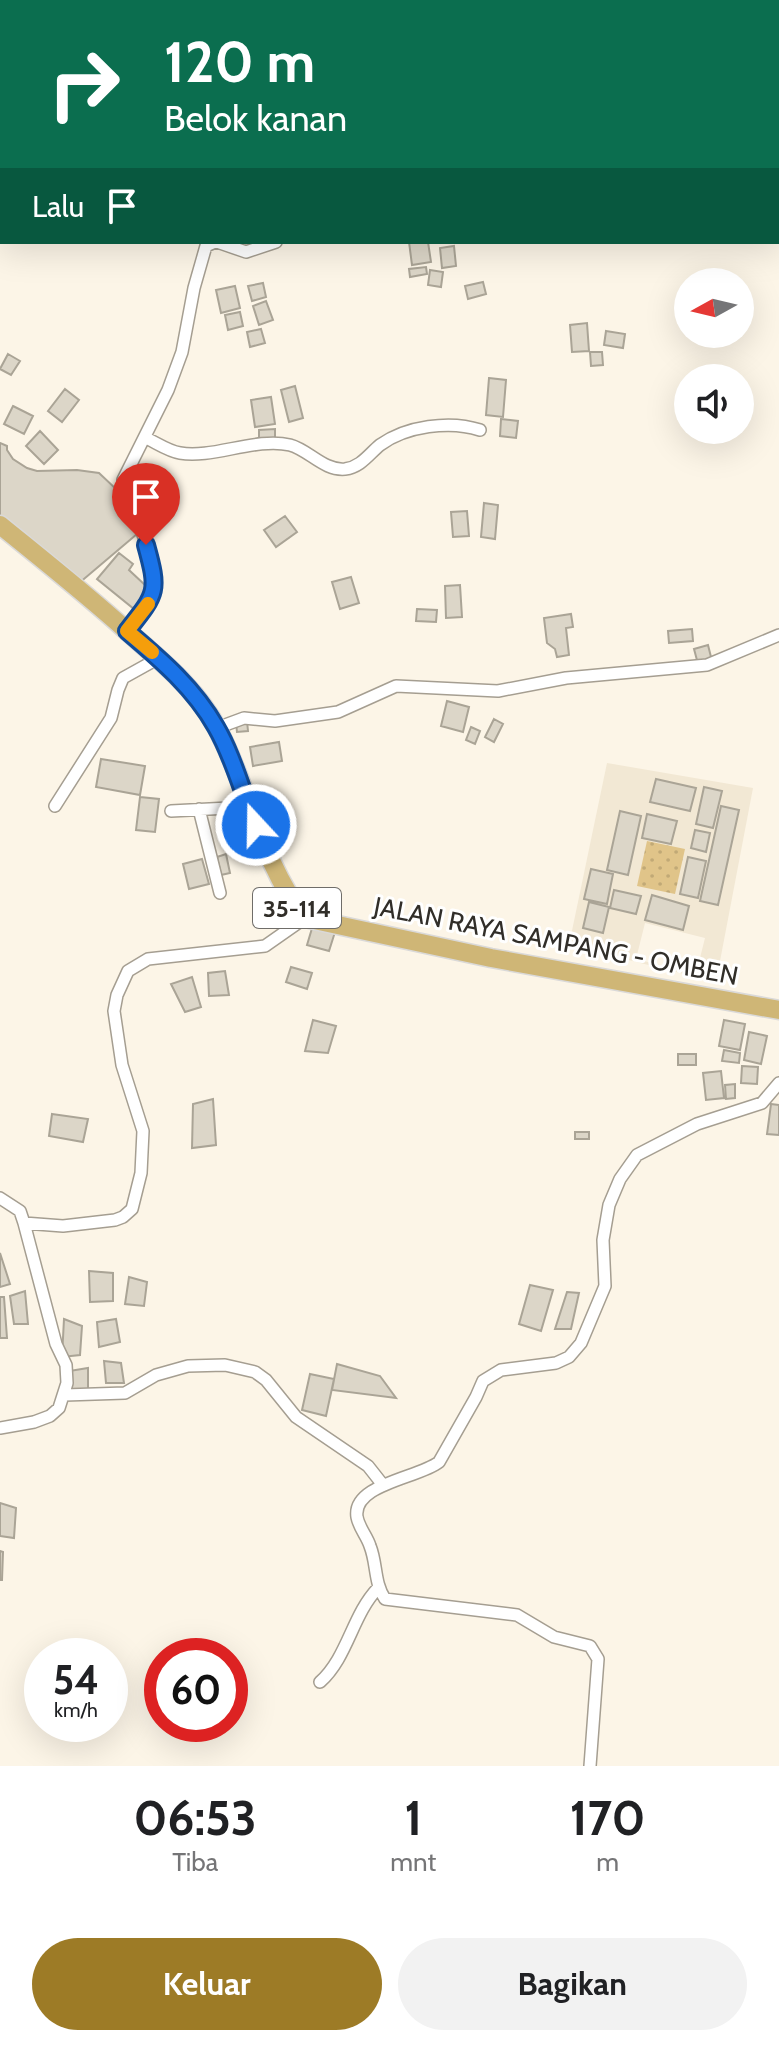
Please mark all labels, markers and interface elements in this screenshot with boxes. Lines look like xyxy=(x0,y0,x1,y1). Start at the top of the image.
text: 120 m xyxy=(164,28,315,96)
icon: right xyxy=(32,32,136,136)
text: Belok kanan xyxy=(164,96,347,140)
icon: arrive xyxy=(100,184,144,228)
text: Lalu xyxy=(32,188,84,225)
north arrow xyxy=(674,268,754,348)
map controls xyxy=(674,268,754,444)
button: sound xyxy=(674,364,754,444)
pin xyxy=(112,463,180,545)
icon: arrive xyxy=(124,475,168,519)
position arrow xyxy=(214,783,298,867)
road number: 35-114 xyxy=(253,888,341,928)
street label: JALAN RAYA SAMPANG - OMBEN xyxy=(370,890,741,992)
speed limit sign: 60 xyxy=(144,1638,248,1742)
text: 54 xyxy=(53,1655,99,1704)
text: km/h xyxy=(54,1698,98,1722)
text: 06:53 xyxy=(134,1789,257,1847)
text: 1 xyxy=(404,1789,422,1847)
text: 170 xyxy=(570,1789,645,1847)
text: Tiba xyxy=(172,1846,218,1878)
text: mnt xyxy=(390,1846,436,1878)
text: m xyxy=(596,1846,619,1878)
button: Keluar xyxy=(32,1938,382,2030)
button: Bagikan xyxy=(398,1938,747,2030)

